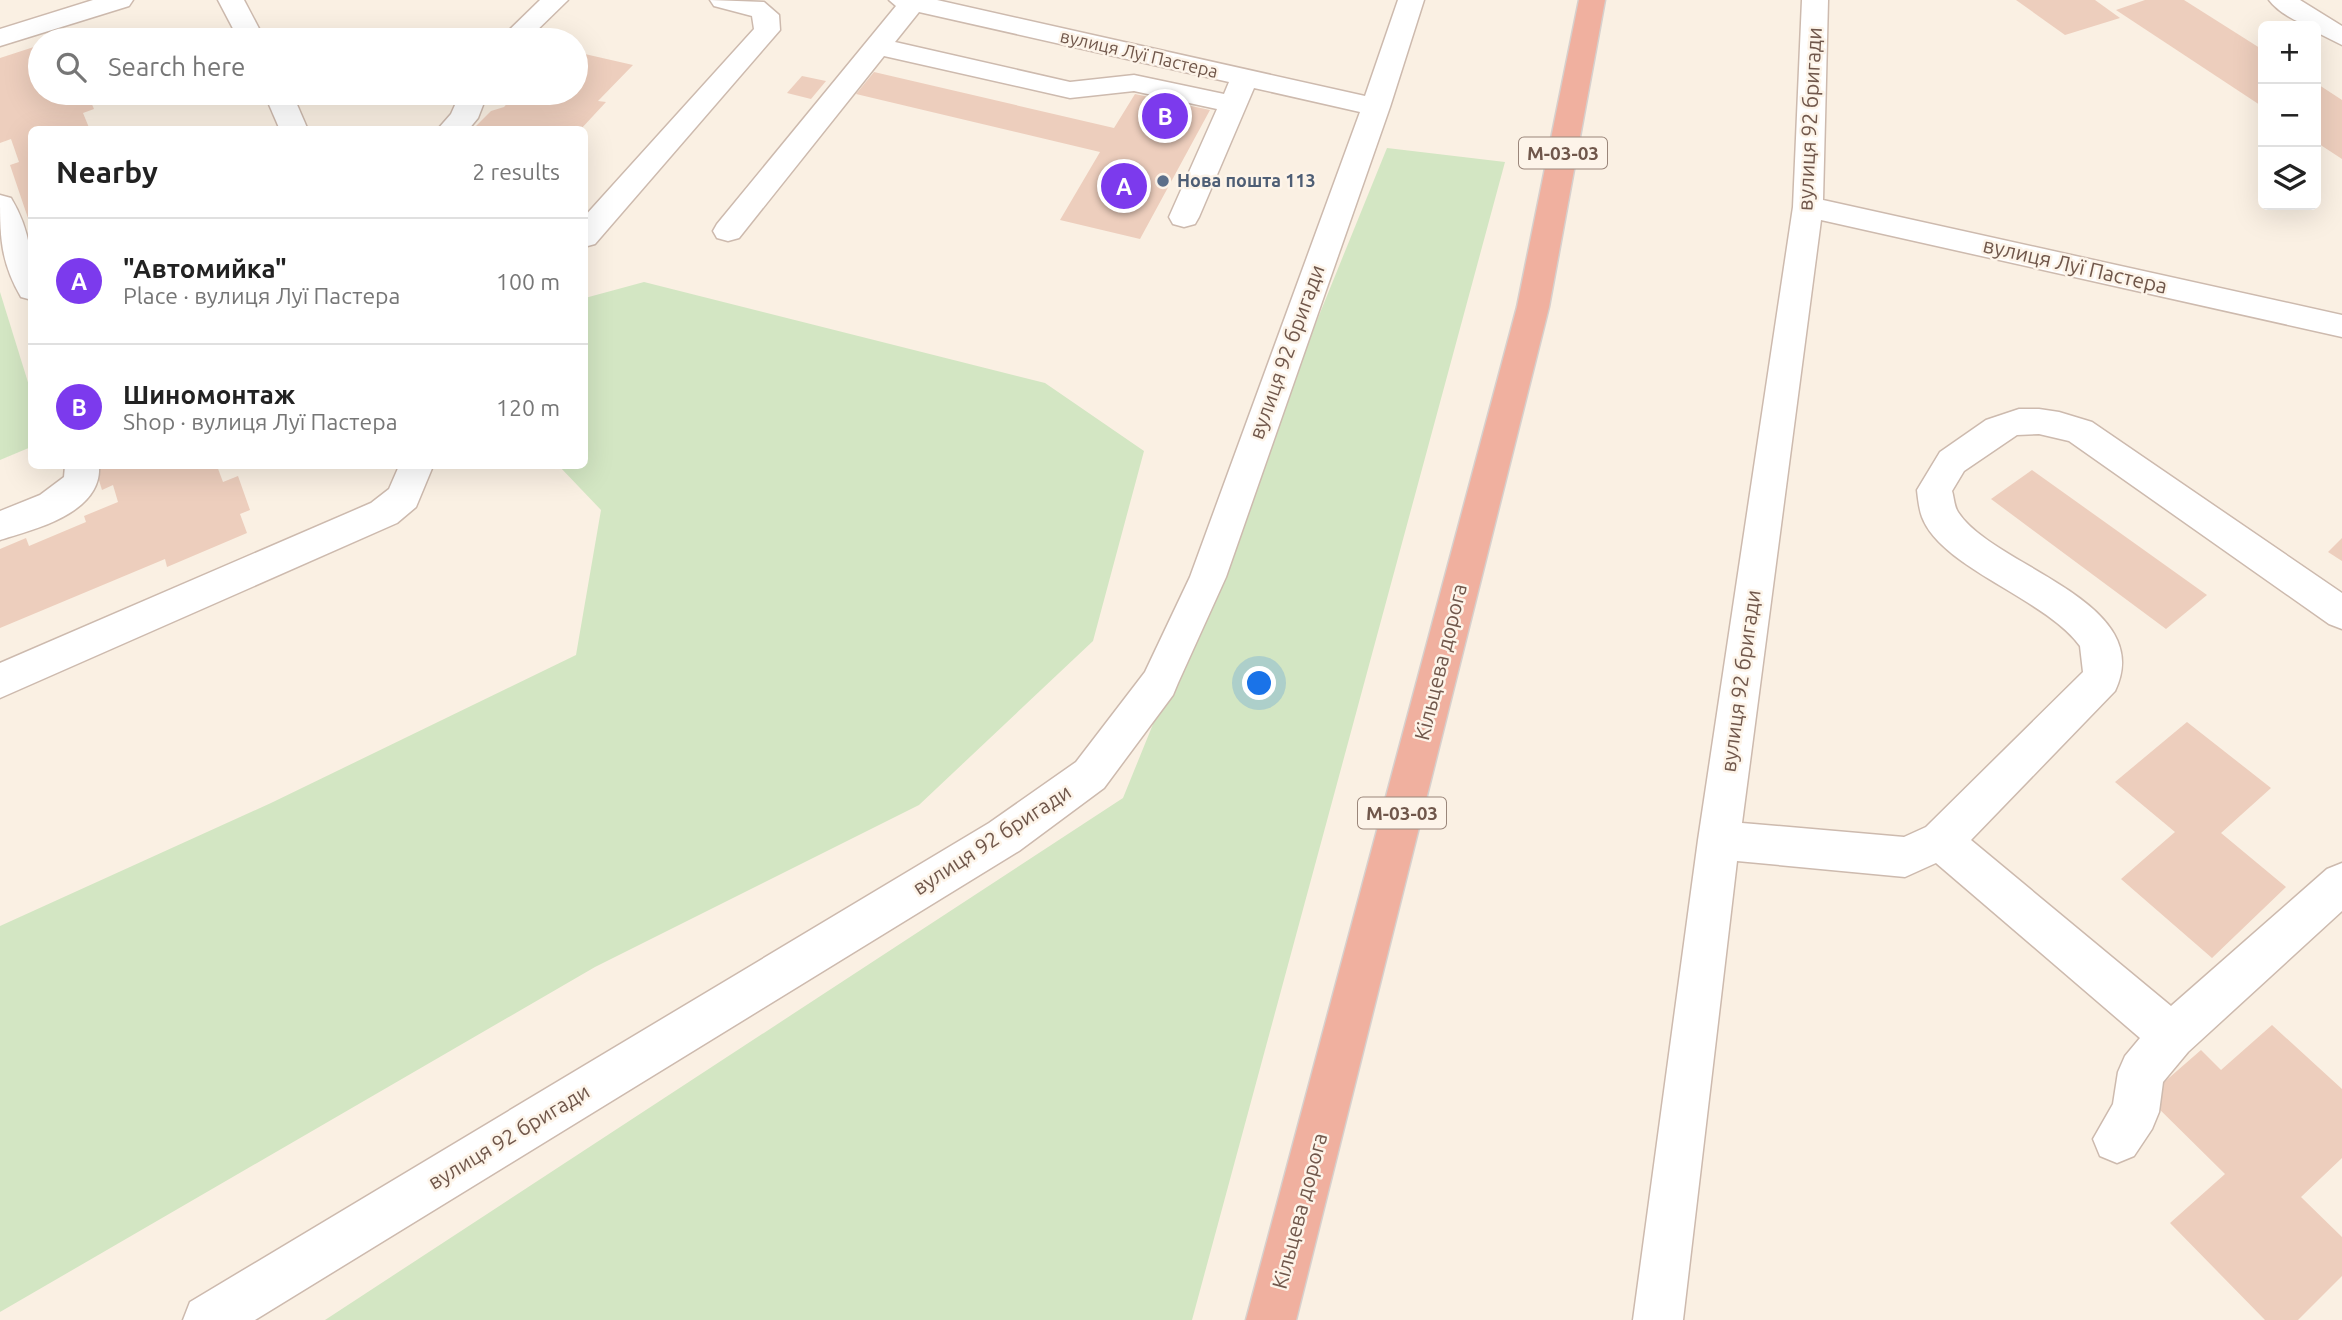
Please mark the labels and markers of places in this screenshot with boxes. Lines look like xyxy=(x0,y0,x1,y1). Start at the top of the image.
pin: B xyxy=(1142,90,1188,142)
pin: A xyxy=(1101,160,1147,212)
place label: Нова пошта 113 xyxy=(1177,170,1316,190)
marker: Нова пошта 113 xyxy=(1155,173,1171,189)

